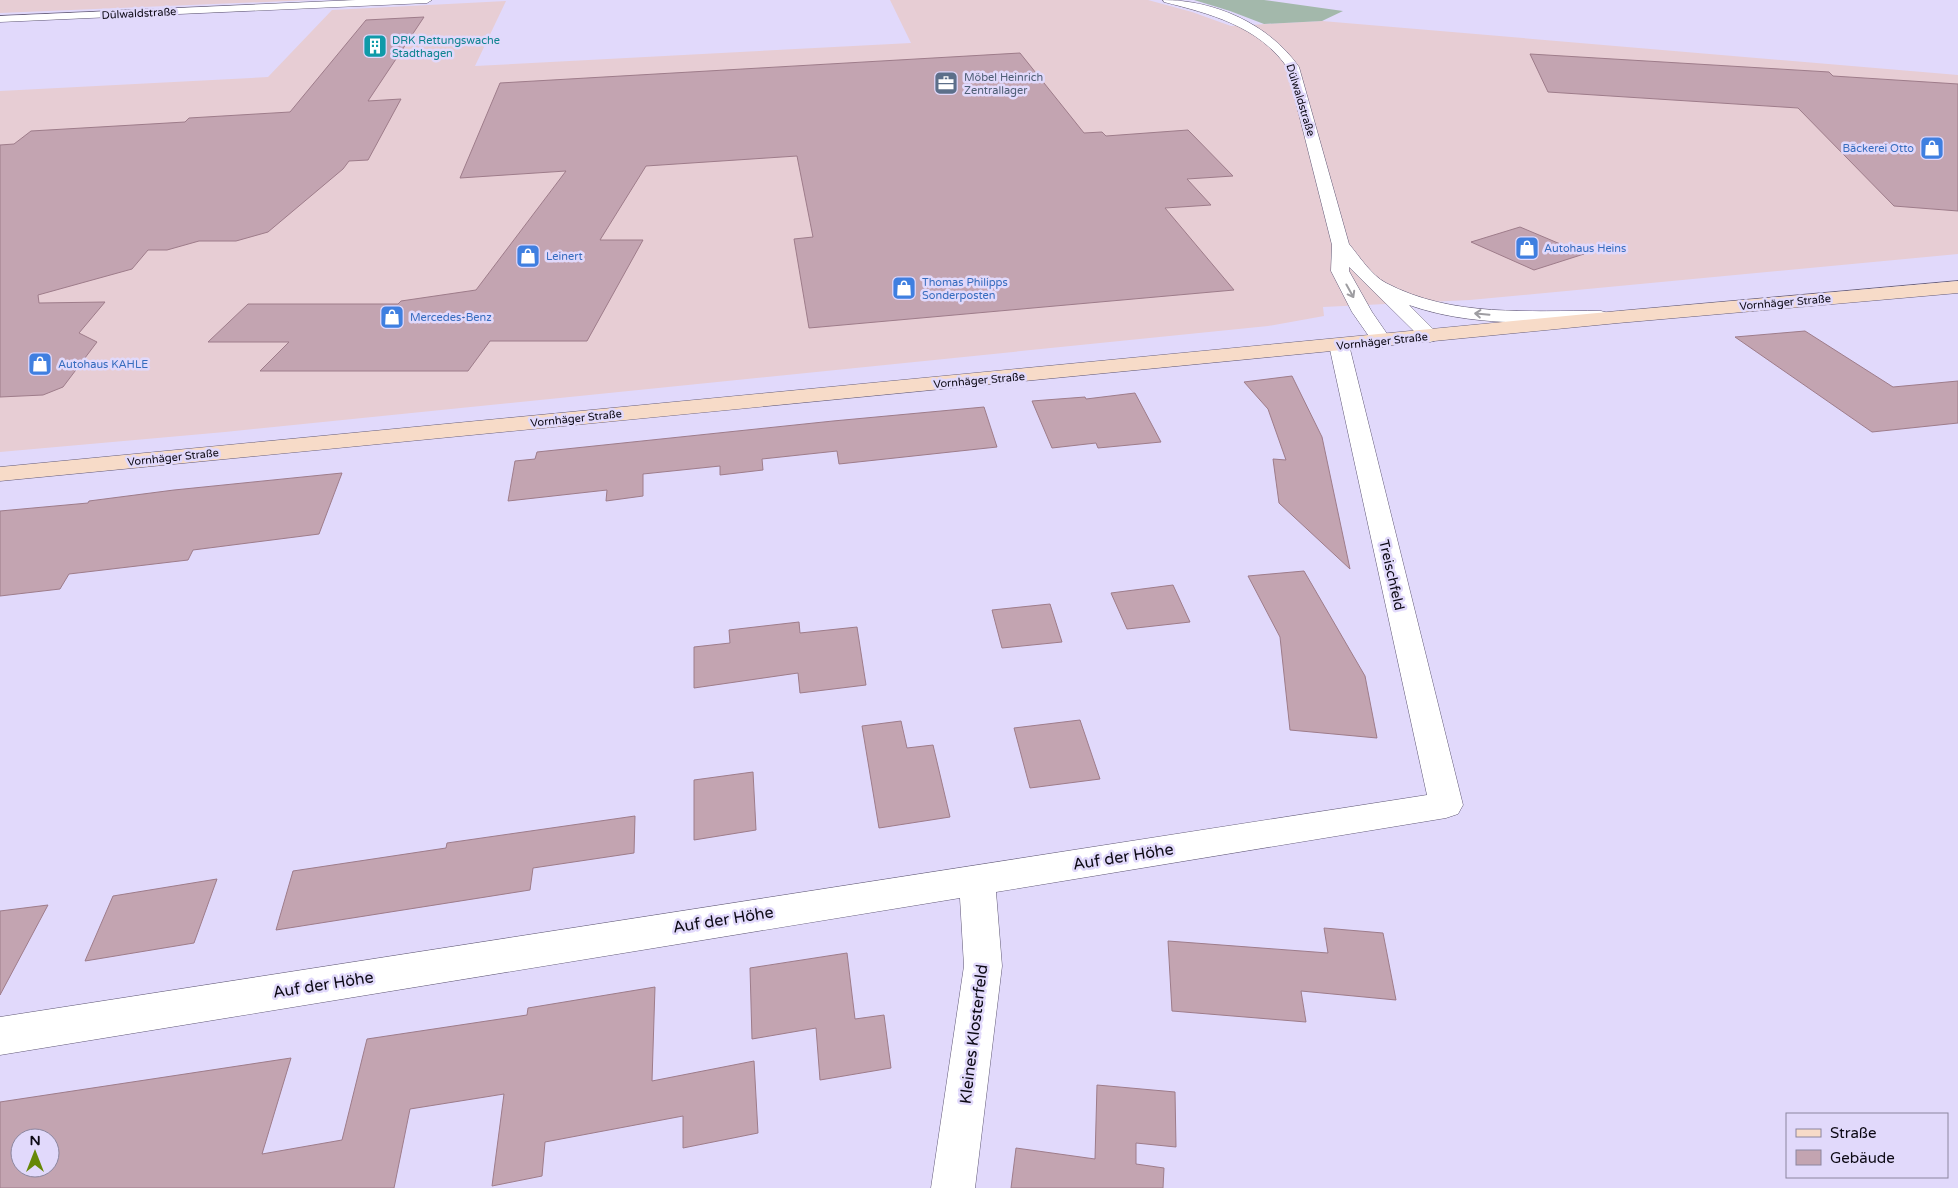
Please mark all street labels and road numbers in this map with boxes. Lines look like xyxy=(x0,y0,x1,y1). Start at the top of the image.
street label: Dülwaldstraße xyxy=(101,5,177,22)
street label: Dülwaldstraße xyxy=(1283,62,1318,138)
street label: Vornhäger Straße xyxy=(1739,292,1831,313)
street label: Vornhäger Straße xyxy=(1336,330,1428,353)
street label: Vornhäger Straße xyxy=(933,370,1025,391)
street label: Vornhäger Straße xyxy=(530,407,622,430)
street label: Vornhäger Straße xyxy=(127,446,219,469)
street label: Treischfeld xyxy=(1375,538,1408,612)
street label: Auf der Höhe xyxy=(1071,839,1175,875)
street label: Auf der Höhe xyxy=(671,902,775,938)
street label: Kleines Klosterfeld xyxy=(956,963,992,1105)
street label: Auf der Höhe xyxy=(271,967,375,1003)

